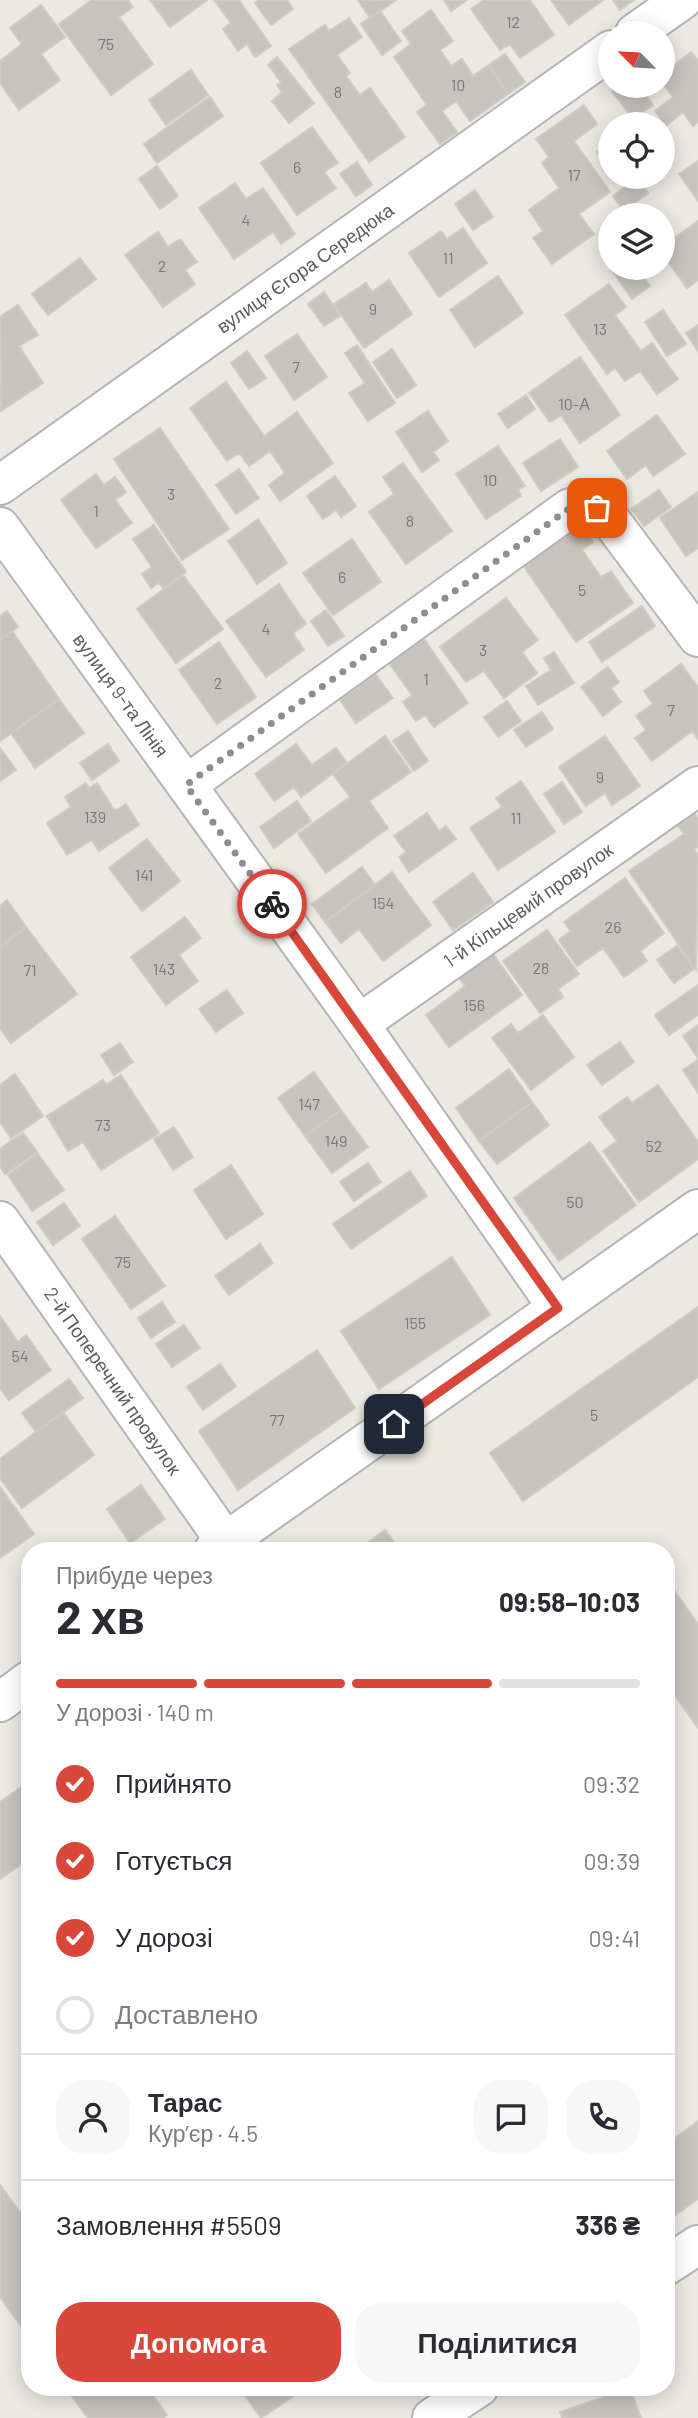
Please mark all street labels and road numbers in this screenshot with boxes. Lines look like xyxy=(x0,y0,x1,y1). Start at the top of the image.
street label: вулиця Єгора Середюка xyxy=(212,197,398,337)
street label: вулиця 9-та Лінія xyxy=(69,628,174,761)
street label: 1-й Кільцевий провулок xyxy=(439,837,617,972)
street label: 2-й Поперечний провулок xyxy=(40,1283,187,1479)

